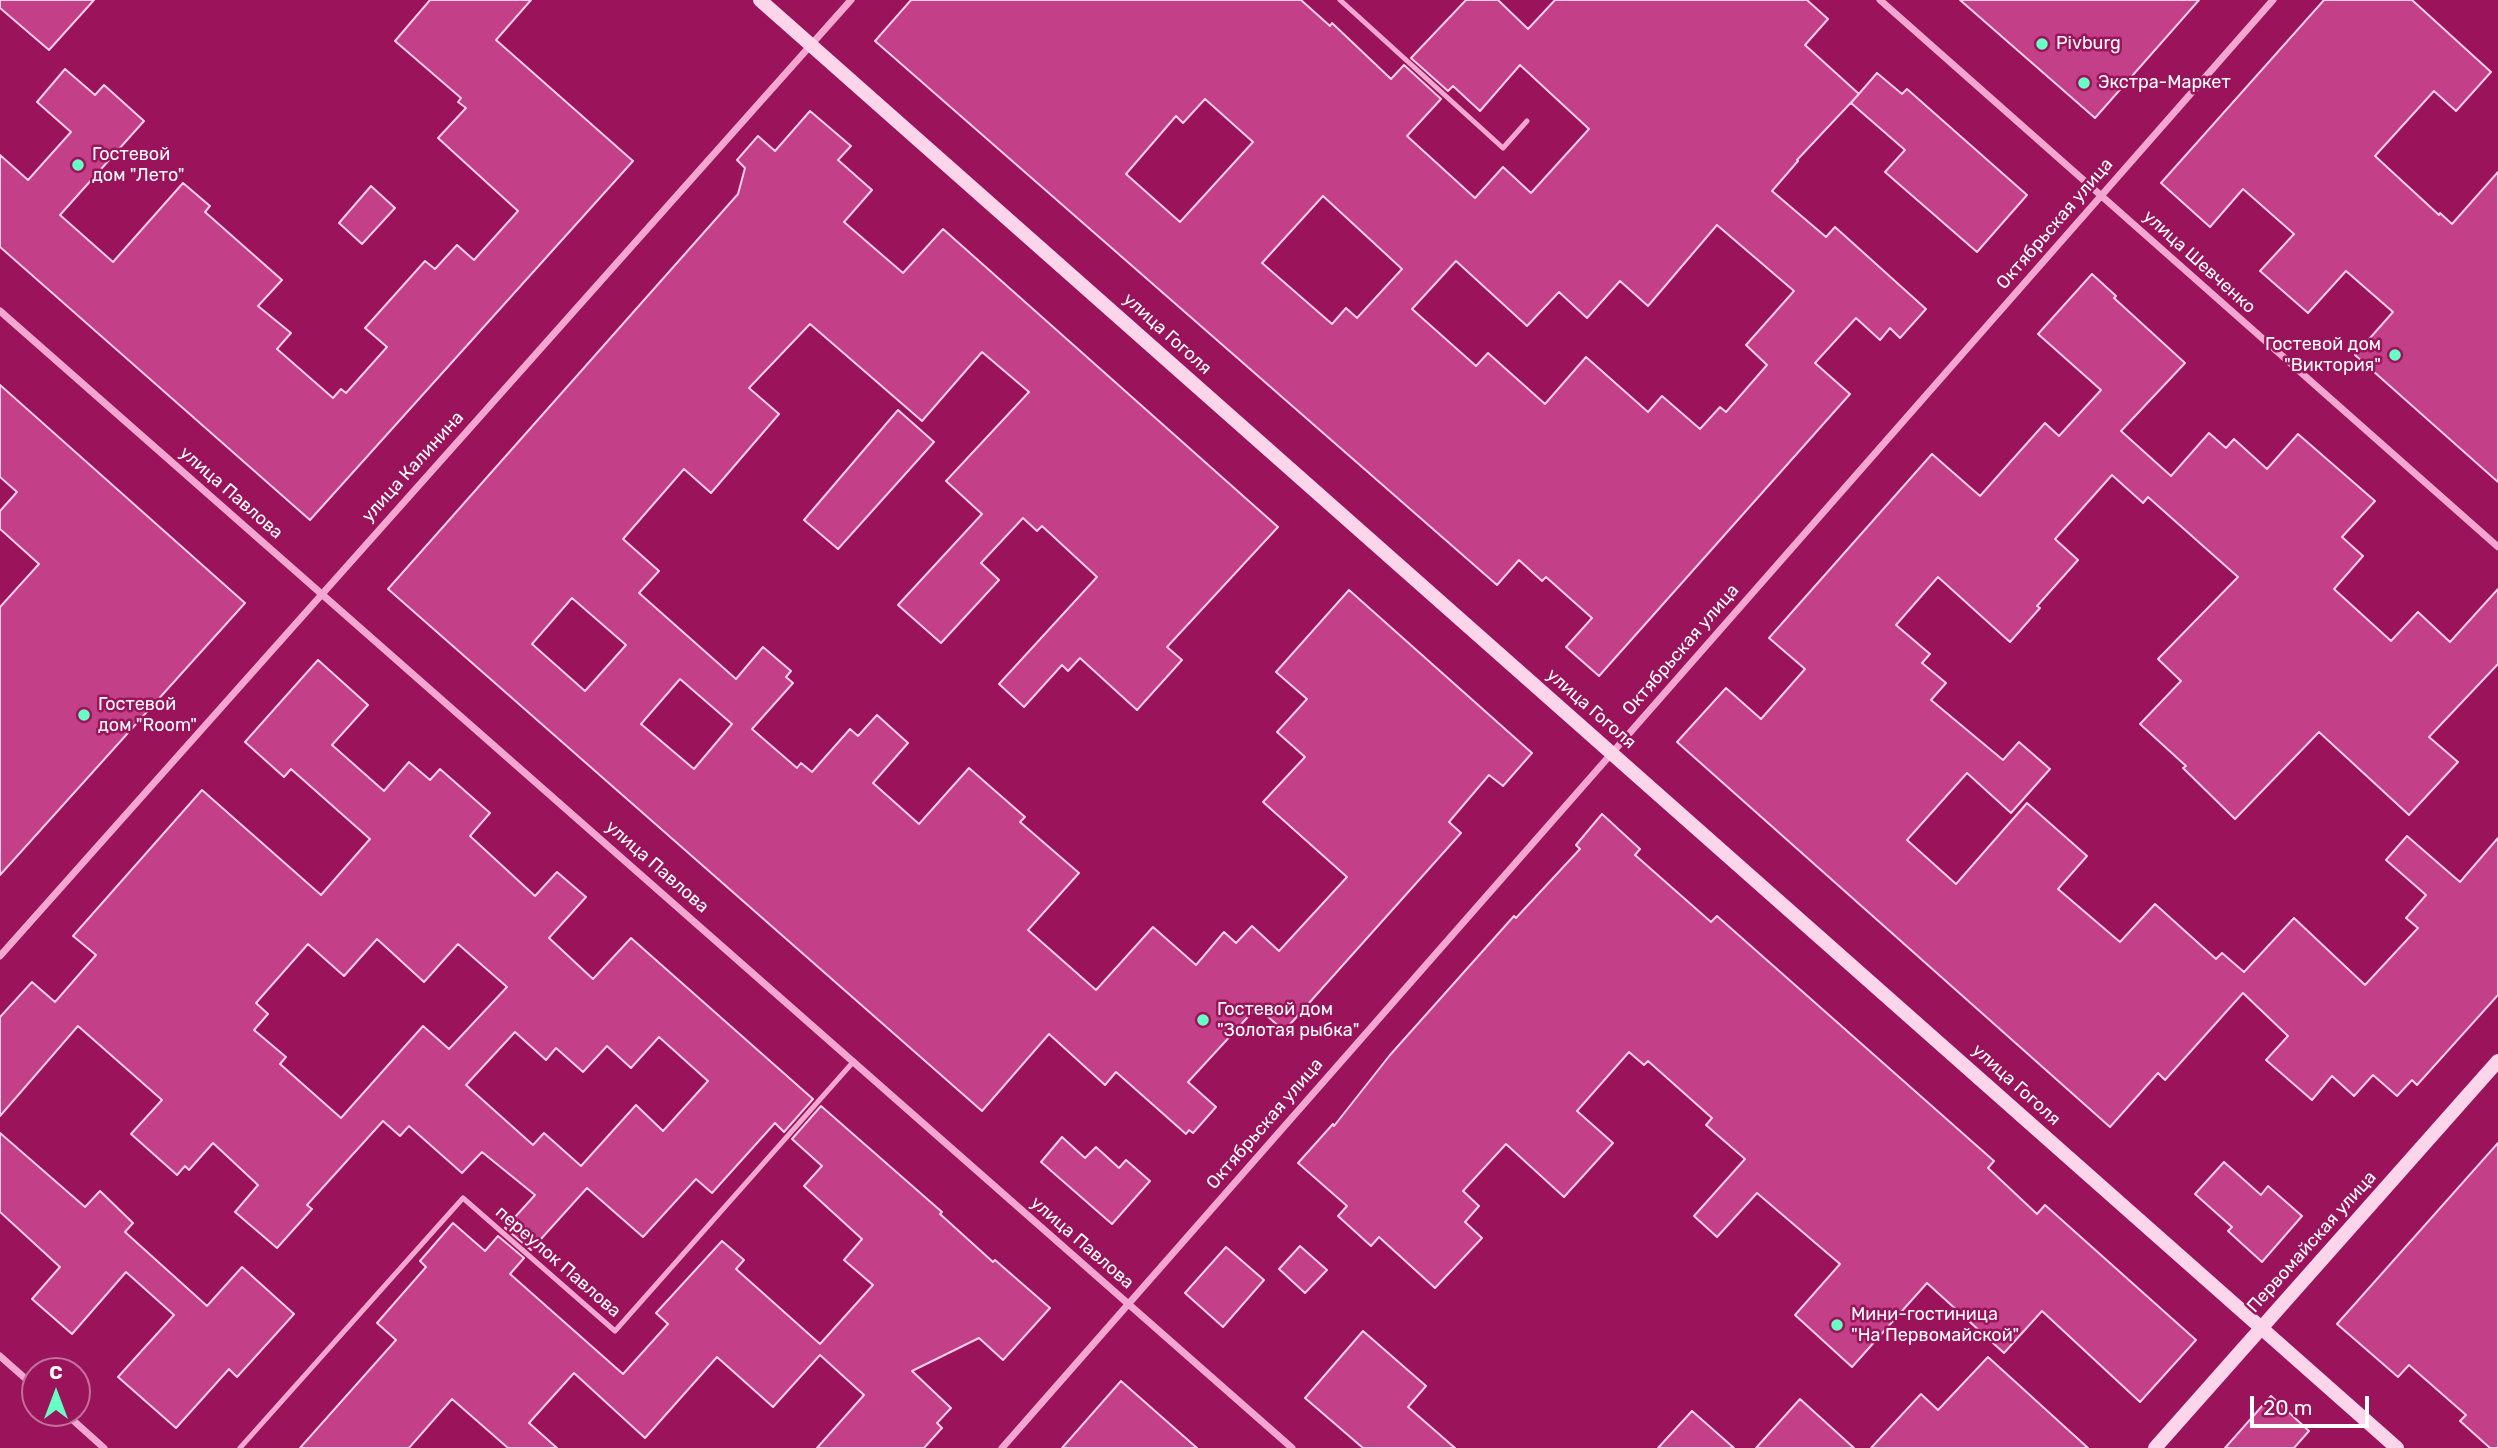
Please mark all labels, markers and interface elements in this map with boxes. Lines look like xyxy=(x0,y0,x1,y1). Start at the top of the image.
place label: Pivburg xyxy=(2056,33,2121,55)
marker: Pivburg xyxy=(2034,36,2050,52)
place label: Экстра-Маркет xyxy=(2098,72,2231,94)
marker: Экстра-Маркет xyxy=(2076,75,2092,91)
place label: Гостевой дом "Лето" xyxy=(92,144,185,186)
street label: Октябрьская улица xyxy=(1992,154,2118,294)
marker: Гостевой дом "Лето" xyxy=(70,157,86,173)
street label: улица Шевченко xyxy=(2138,206,2260,318)
street label: улица Гоголя xyxy=(1118,289,1216,379)
place label: Гостевой дом "Виктория" xyxy=(2265,334,2381,376)
marker: Гостевой дом "Виктория" xyxy=(2387,347,2403,363)
street label: улица Калинина xyxy=(358,407,468,527)
street label: улица Павлова xyxy=(175,442,287,544)
street label: Октябрьская улица xyxy=(1618,580,1744,720)
street label: улица Гоголя xyxy=(1542,664,1640,754)
place label: Гостевой дом "Room" xyxy=(98,694,197,736)
marker: Гостевой дом "Room" xyxy=(76,707,92,723)
street label: улица Павлова xyxy=(601,816,713,918)
place label: Гостевой дом "Золотая рыбка" xyxy=(1217,999,1359,1042)
marker: Гостевой дом "Золотая рыбка" xyxy=(1195,1012,1211,1028)
street label: улица Гоголя xyxy=(1967,1040,2065,1130)
street label: Октябрьская улица xyxy=(1202,1054,1328,1194)
street label: Первомайская улица xyxy=(2243,1167,2381,1317)
street label: улица Павлова xyxy=(1026,1192,1138,1294)
street label: переулок Павлова xyxy=(491,1202,625,1322)
place label: Мини-гостиница "На Первомайской" xyxy=(1851,1304,2019,1346)
marker: Мини-гостиница "На Первомайской" xyxy=(1829,1317,1845,1333)
north arrow xyxy=(21,1357,91,1427)
text: С xyxy=(49,1361,63,1384)
scale bar xyxy=(2253,1382,2372,1426)
text: 20 m xyxy=(2263,1395,2312,1420)

